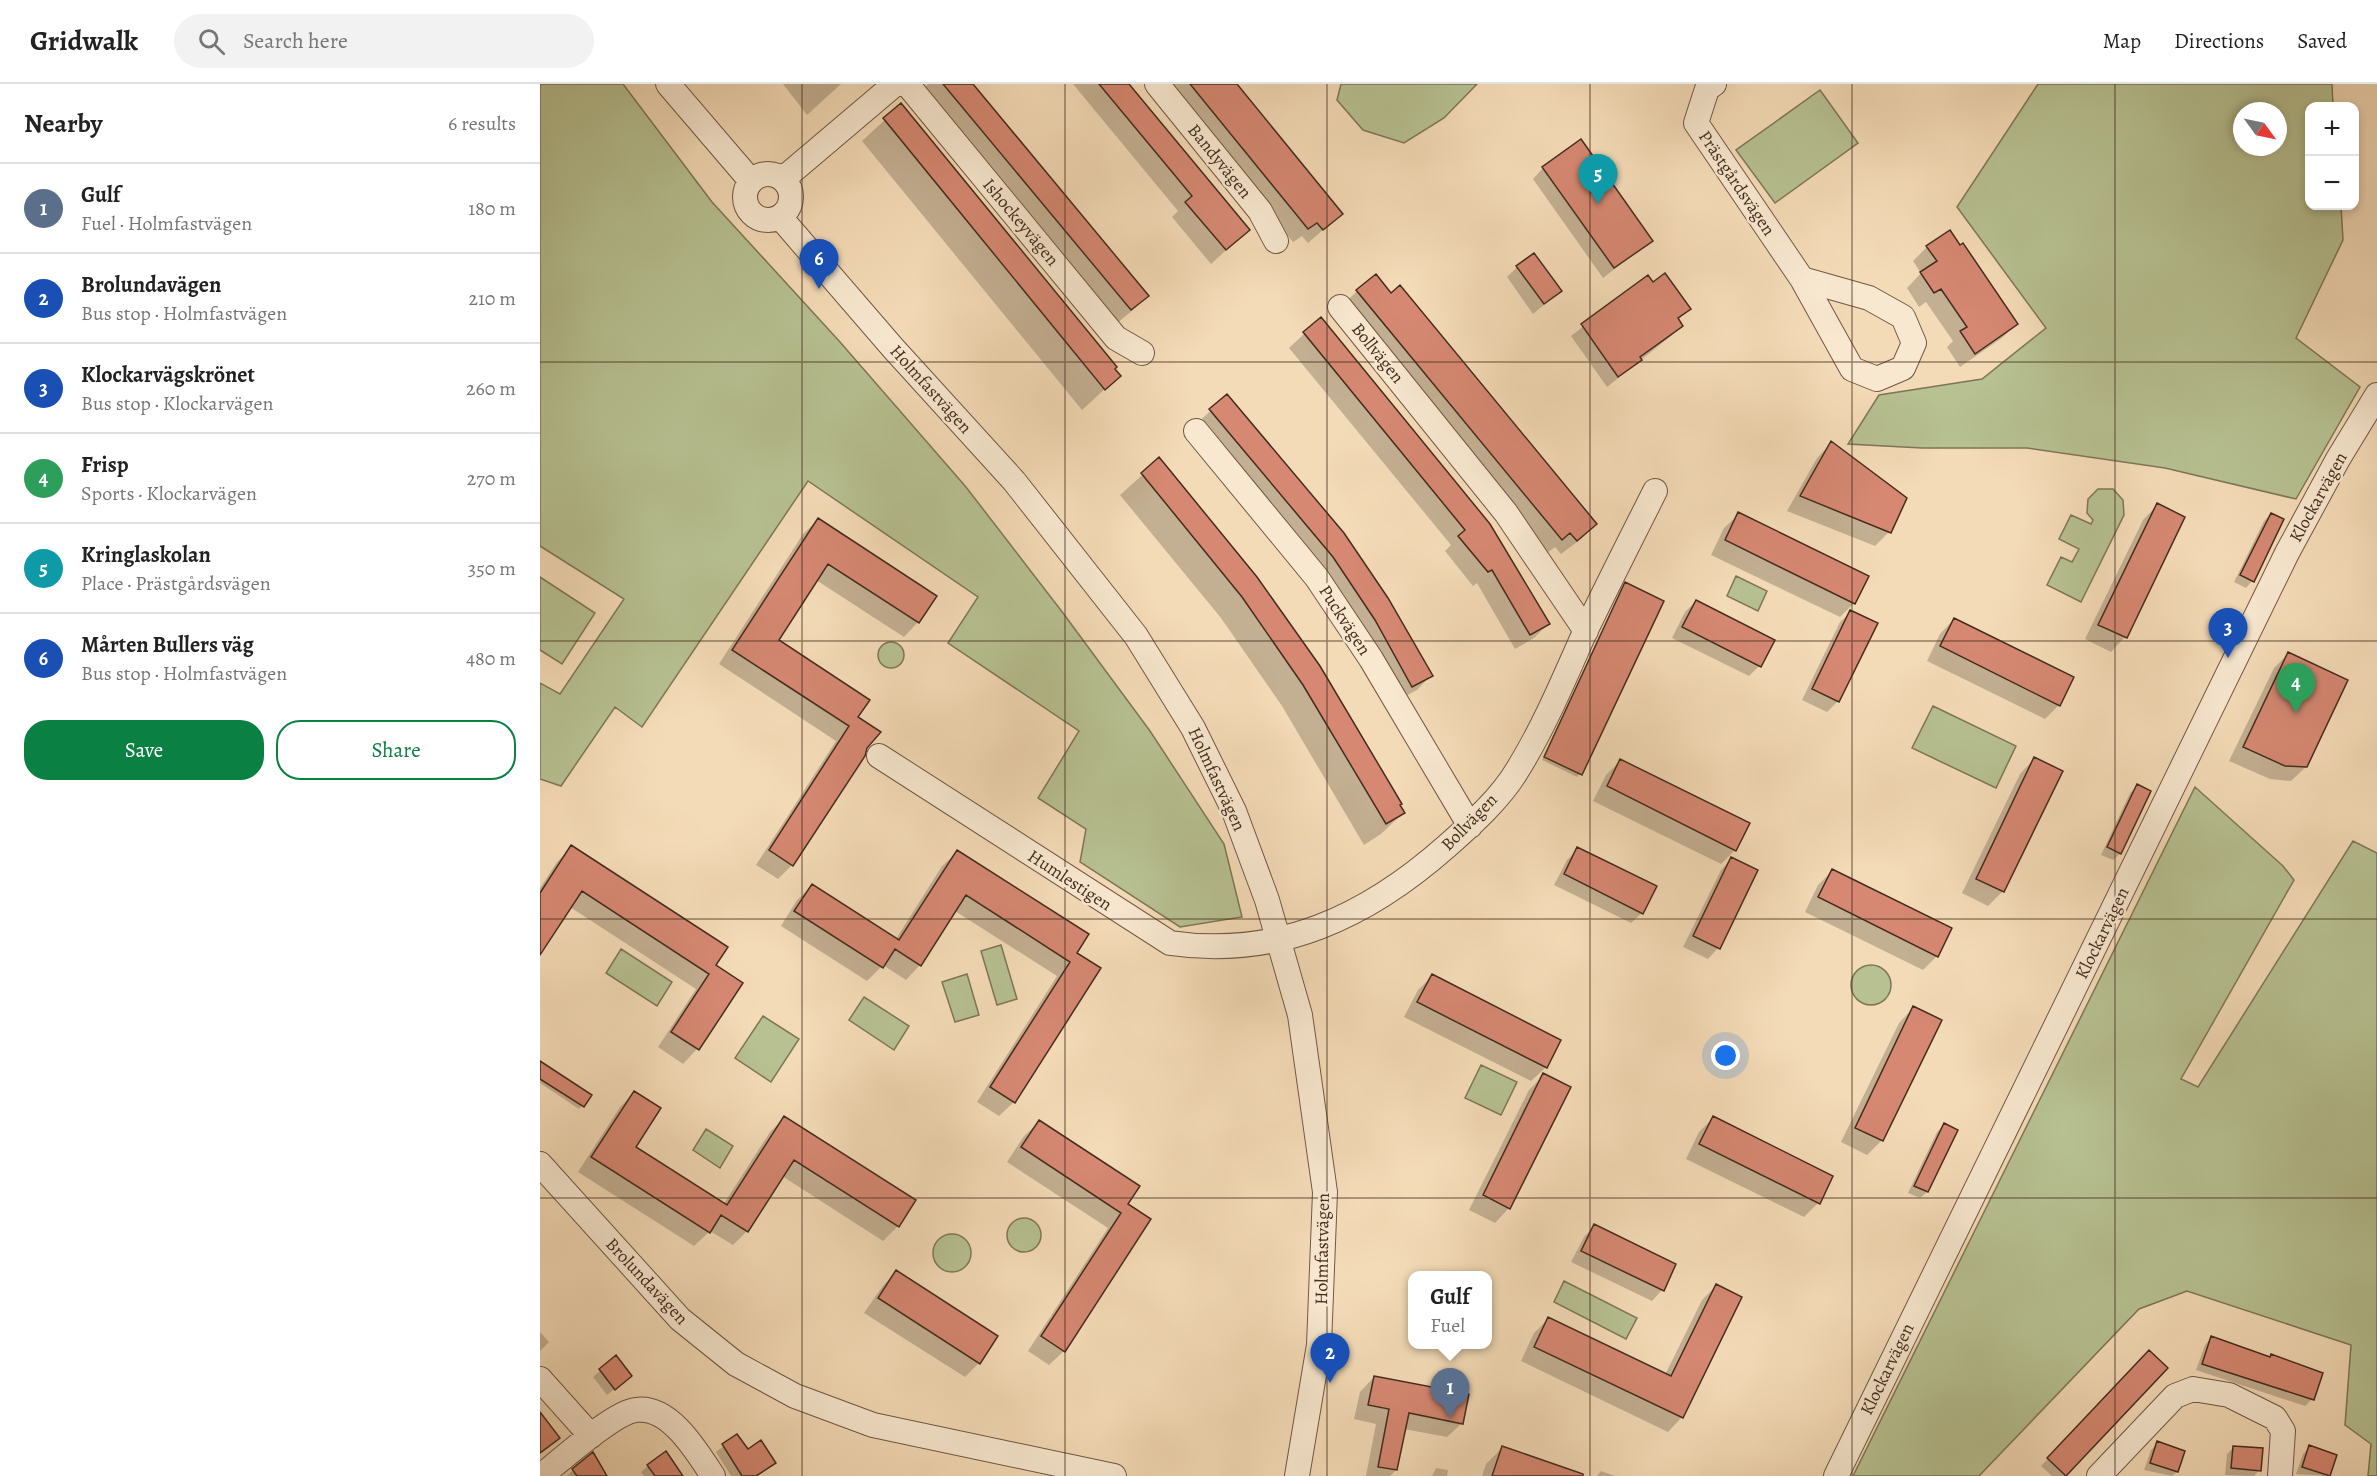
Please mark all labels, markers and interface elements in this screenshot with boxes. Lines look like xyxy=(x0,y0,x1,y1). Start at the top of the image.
search box xyxy=(174,14,594,68)
text: Gridwalk xyxy=(30,22,138,60)
icon: search xyxy=(195,25,228,58)
text: Search here xyxy=(243,26,348,56)
text: Map xyxy=(2103,27,2141,55)
text: Directions xyxy=(2174,27,2264,55)
text: Saved xyxy=(2297,27,2347,55)
north arrow xyxy=(2233,102,2287,156)
map controls xyxy=(2305,102,2359,210)
button: + xyxy=(2305,102,2359,156)
text: Nearby xyxy=(24,106,103,141)
text: 6 results xyxy=(448,110,516,137)
street label: Bandyvägen xyxy=(1182,119,1258,204)
street label: Prästgårdsvägen xyxy=(1693,126,1781,240)
pin: 5 xyxy=(1578,154,1618,204)
button: − xyxy=(2305,156,2359,210)
street label: Ishockeyvägen xyxy=(977,173,1065,271)
text: Gulf xyxy=(81,180,120,210)
text: 1 xyxy=(40,195,47,222)
text: 180 m xyxy=(468,195,516,222)
text: Fuel · Holmfastvägen xyxy=(81,210,252,237)
pin: 6 xyxy=(800,240,838,289)
text: Brolundavägen xyxy=(81,270,221,300)
text: 2 xyxy=(39,285,48,312)
text: 210 m xyxy=(468,285,516,312)
text: Bus stop · Holmfastvägen xyxy=(81,300,287,327)
street label: Bollvägen xyxy=(1346,318,1410,388)
street label: Holmfastvägen xyxy=(885,339,977,439)
text: Klockarvägskrönet xyxy=(81,360,255,390)
text: 3 xyxy=(39,375,48,402)
text: 260 m xyxy=(466,375,516,402)
text: Bus stop · Klockarvägen xyxy=(81,390,273,417)
street label: Klockarvägen xyxy=(2283,448,2353,546)
text: Frisp xyxy=(81,450,129,480)
text: 4 xyxy=(39,465,48,492)
text: 270 m xyxy=(467,465,516,492)
text: Sports · Klockarvägen xyxy=(81,480,257,507)
text: Kringlaskolan xyxy=(81,540,211,570)
text: 5 xyxy=(39,555,48,582)
text: 350 m xyxy=(468,555,516,582)
text: Place · Prästgårdsvägen xyxy=(81,570,271,597)
street label: Puckvägen xyxy=(1313,580,1377,660)
pin: 3 xyxy=(2208,608,2248,658)
text: Mårten Bullers väg xyxy=(81,630,254,660)
text: 6 xyxy=(39,645,48,672)
text: 480 m xyxy=(466,645,516,672)
text: Bus stop · Holmfastvägen xyxy=(81,660,287,687)
pin: 4 xyxy=(2276,664,2316,713)
button: Save xyxy=(24,720,264,780)
button: Share xyxy=(276,720,516,780)
street label: Holmfastvägen xyxy=(1182,723,1252,835)
street label: Bollvägen xyxy=(1436,788,1503,856)
street label: Humlestigen xyxy=(1023,844,1117,916)
street label: Klockarvägen xyxy=(2069,883,2135,983)
your location xyxy=(1711,1041,1740,1070)
street label: Holmfastvägen xyxy=(1309,1193,1335,1305)
street label: Brolundavägen xyxy=(600,1232,694,1330)
popup xyxy=(1408,1271,1492,1349)
text: Gulf xyxy=(1430,1282,1470,1312)
text: Fuel xyxy=(1430,1312,1465,1339)
street label: Klockarvägen xyxy=(1854,1319,1920,1419)
pin: 2 xyxy=(1310,1334,1350,1383)
pin: 1 xyxy=(1430,1368,1470,1418)

